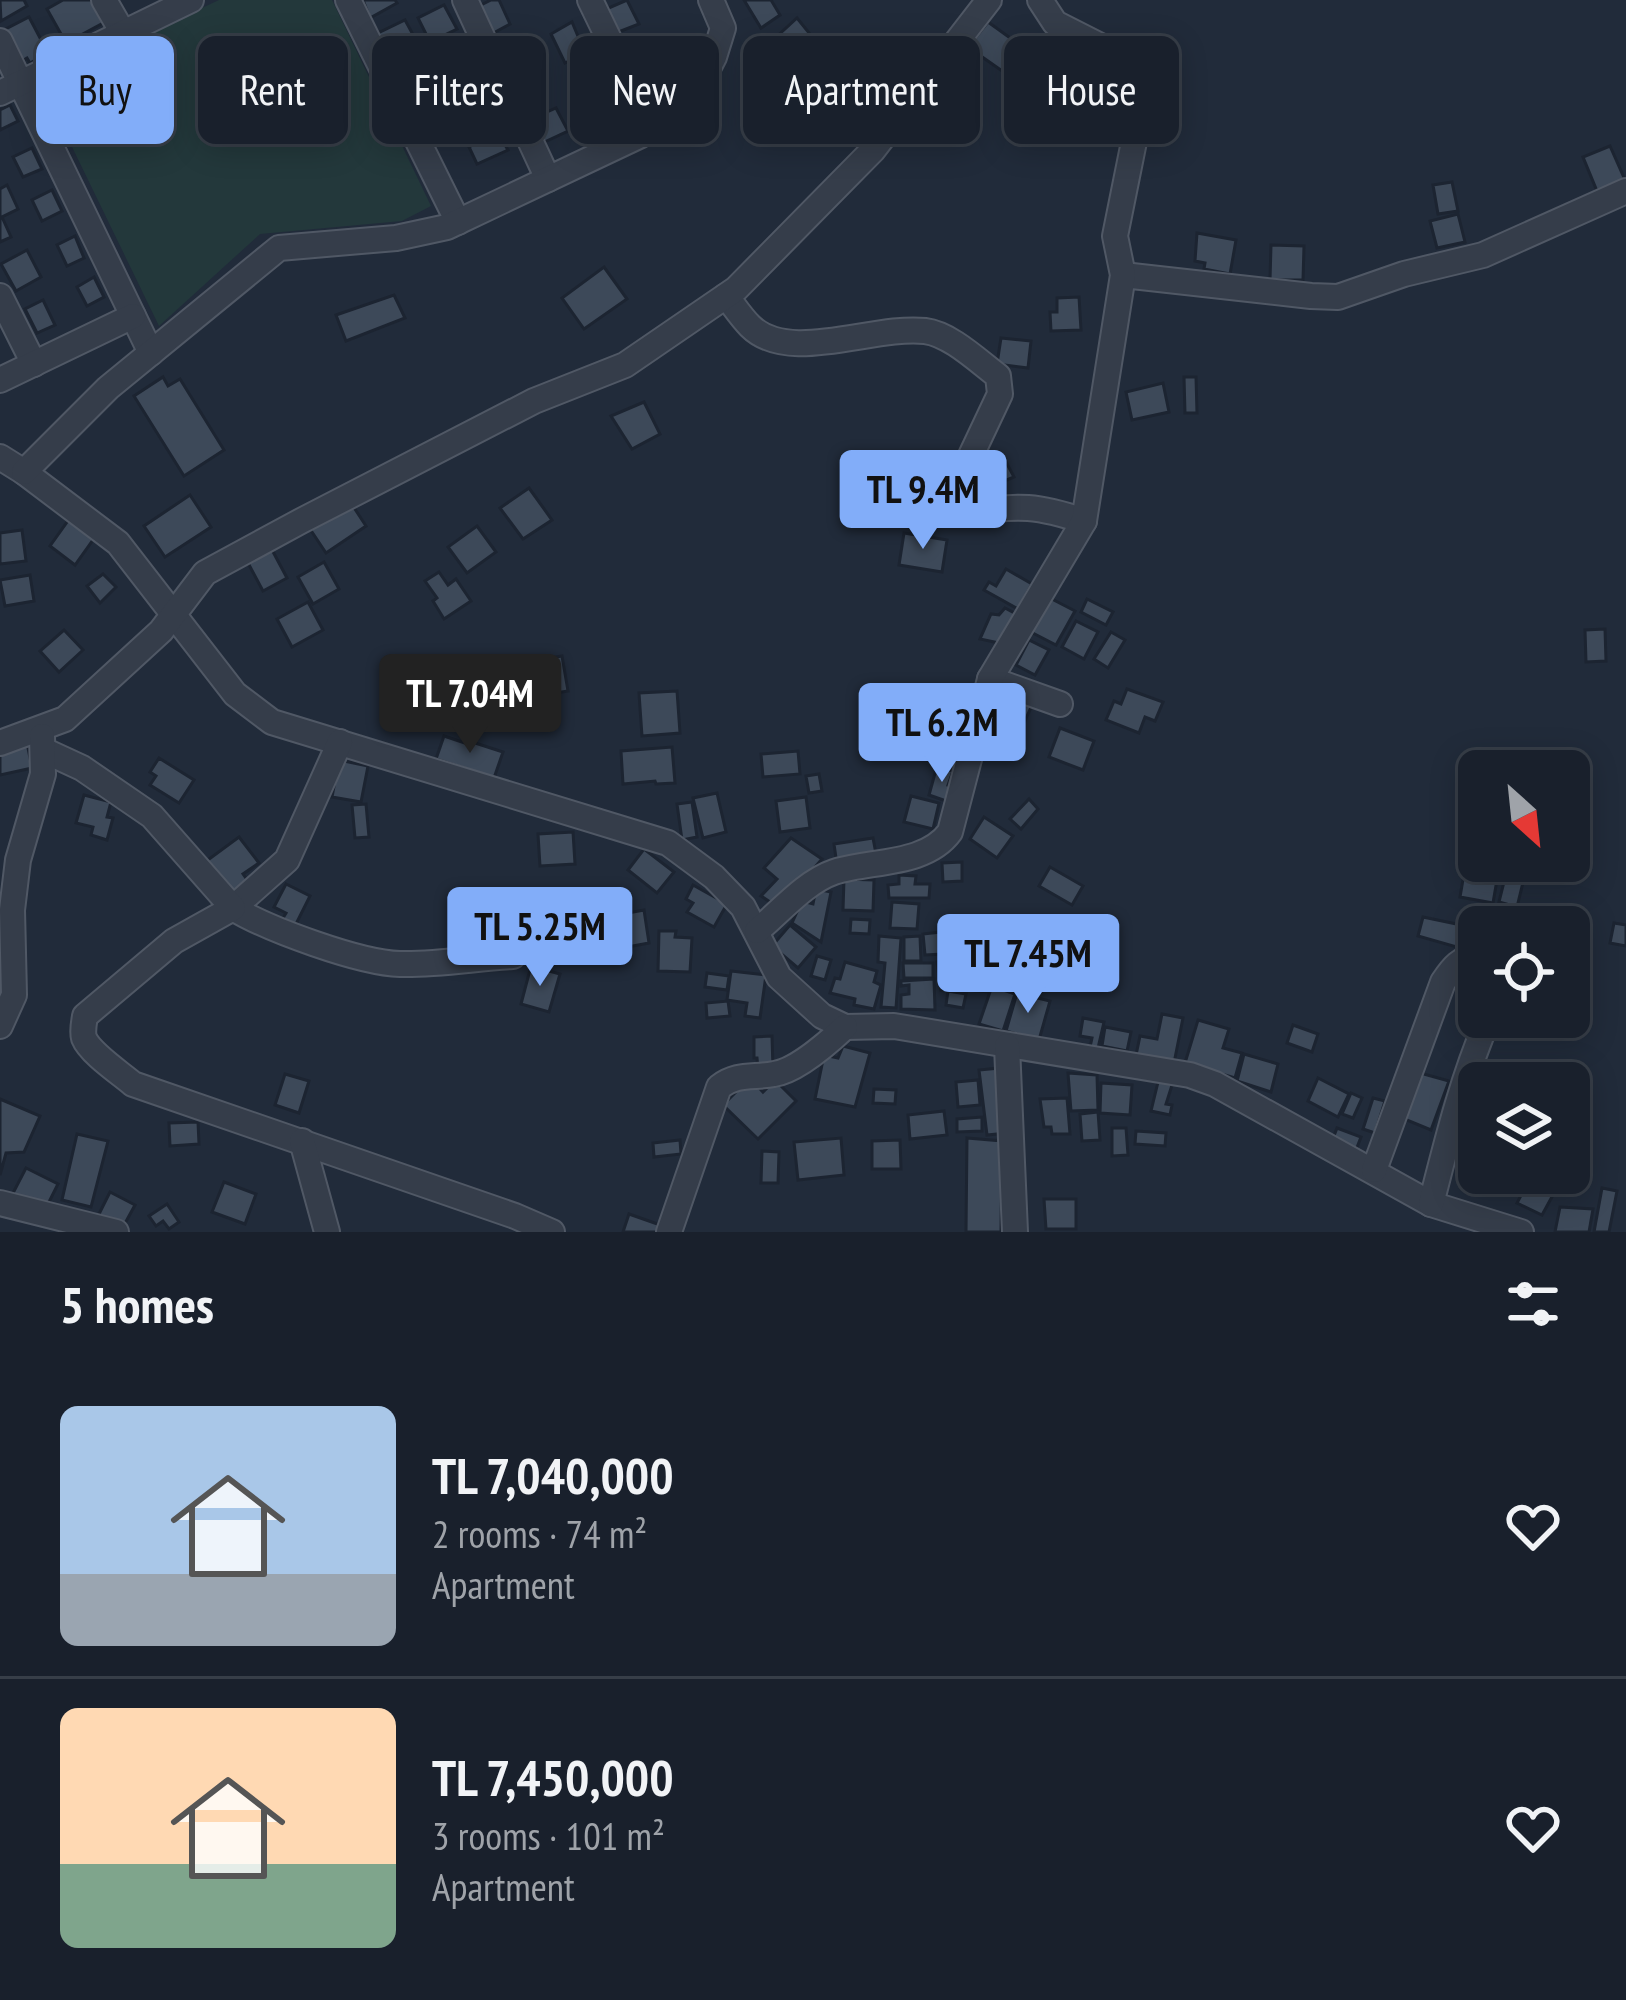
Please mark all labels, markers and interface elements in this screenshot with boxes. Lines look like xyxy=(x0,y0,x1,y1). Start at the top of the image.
chip: Buy xyxy=(36,36,174,144)
chip: Rent xyxy=(198,36,348,144)
chip: Filters xyxy=(372,36,546,144)
chip: New xyxy=(570,36,719,144)
chip: Apartment xyxy=(743,36,980,144)
chip: House xyxy=(1004,36,1179,144)
pin: TL 9.4M xyxy=(812,450,1034,552)
text: TL 9.4M xyxy=(867,463,979,514)
pin: TL 7.04M xyxy=(346,654,594,756)
text: TL 7.04M xyxy=(406,667,534,718)
pin: TL 6.2M xyxy=(831,683,1053,785)
text: TL 6.2M xyxy=(886,696,998,747)
north arrow xyxy=(1458,750,1590,882)
map controls xyxy=(1458,750,1590,1194)
pin: TL 5.25M xyxy=(416,887,664,989)
text: TL 5.25M xyxy=(474,900,606,951)
button: locate xyxy=(1458,906,1590,1038)
pin: TL 7.45M xyxy=(904,914,1152,1016)
text: TL 7.45M xyxy=(964,927,1092,978)
button: layers xyxy=(1458,1062,1590,1194)
text: 5 homes xyxy=(60,1271,214,1337)
icon: filters xyxy=(1500,1271,1566,1337)
text: TL 7,040,000 xyxy=(432,1442,674,1508)
icon: home xyxy=(156,1454,300,1598)
icon: heart xyxy=(1500,1493,1566,1559)
text: 2 rooms · 74 m² xyxy=(432,1508,647,1559)
text: Apartment xyxy=(432,1559,575,1610)
text: TL 7,450,000 xyxy=(432,1744,674,1810)
icon: home xyxy=(156,1756,300,1900)
icon: heart xyxy=(1500,1795,1566,1861)
text: 3 rooms · 101 m² xyxy=(432,1810,665,1861)
text: Apartment xyxy=(432,1861,575,1912)

